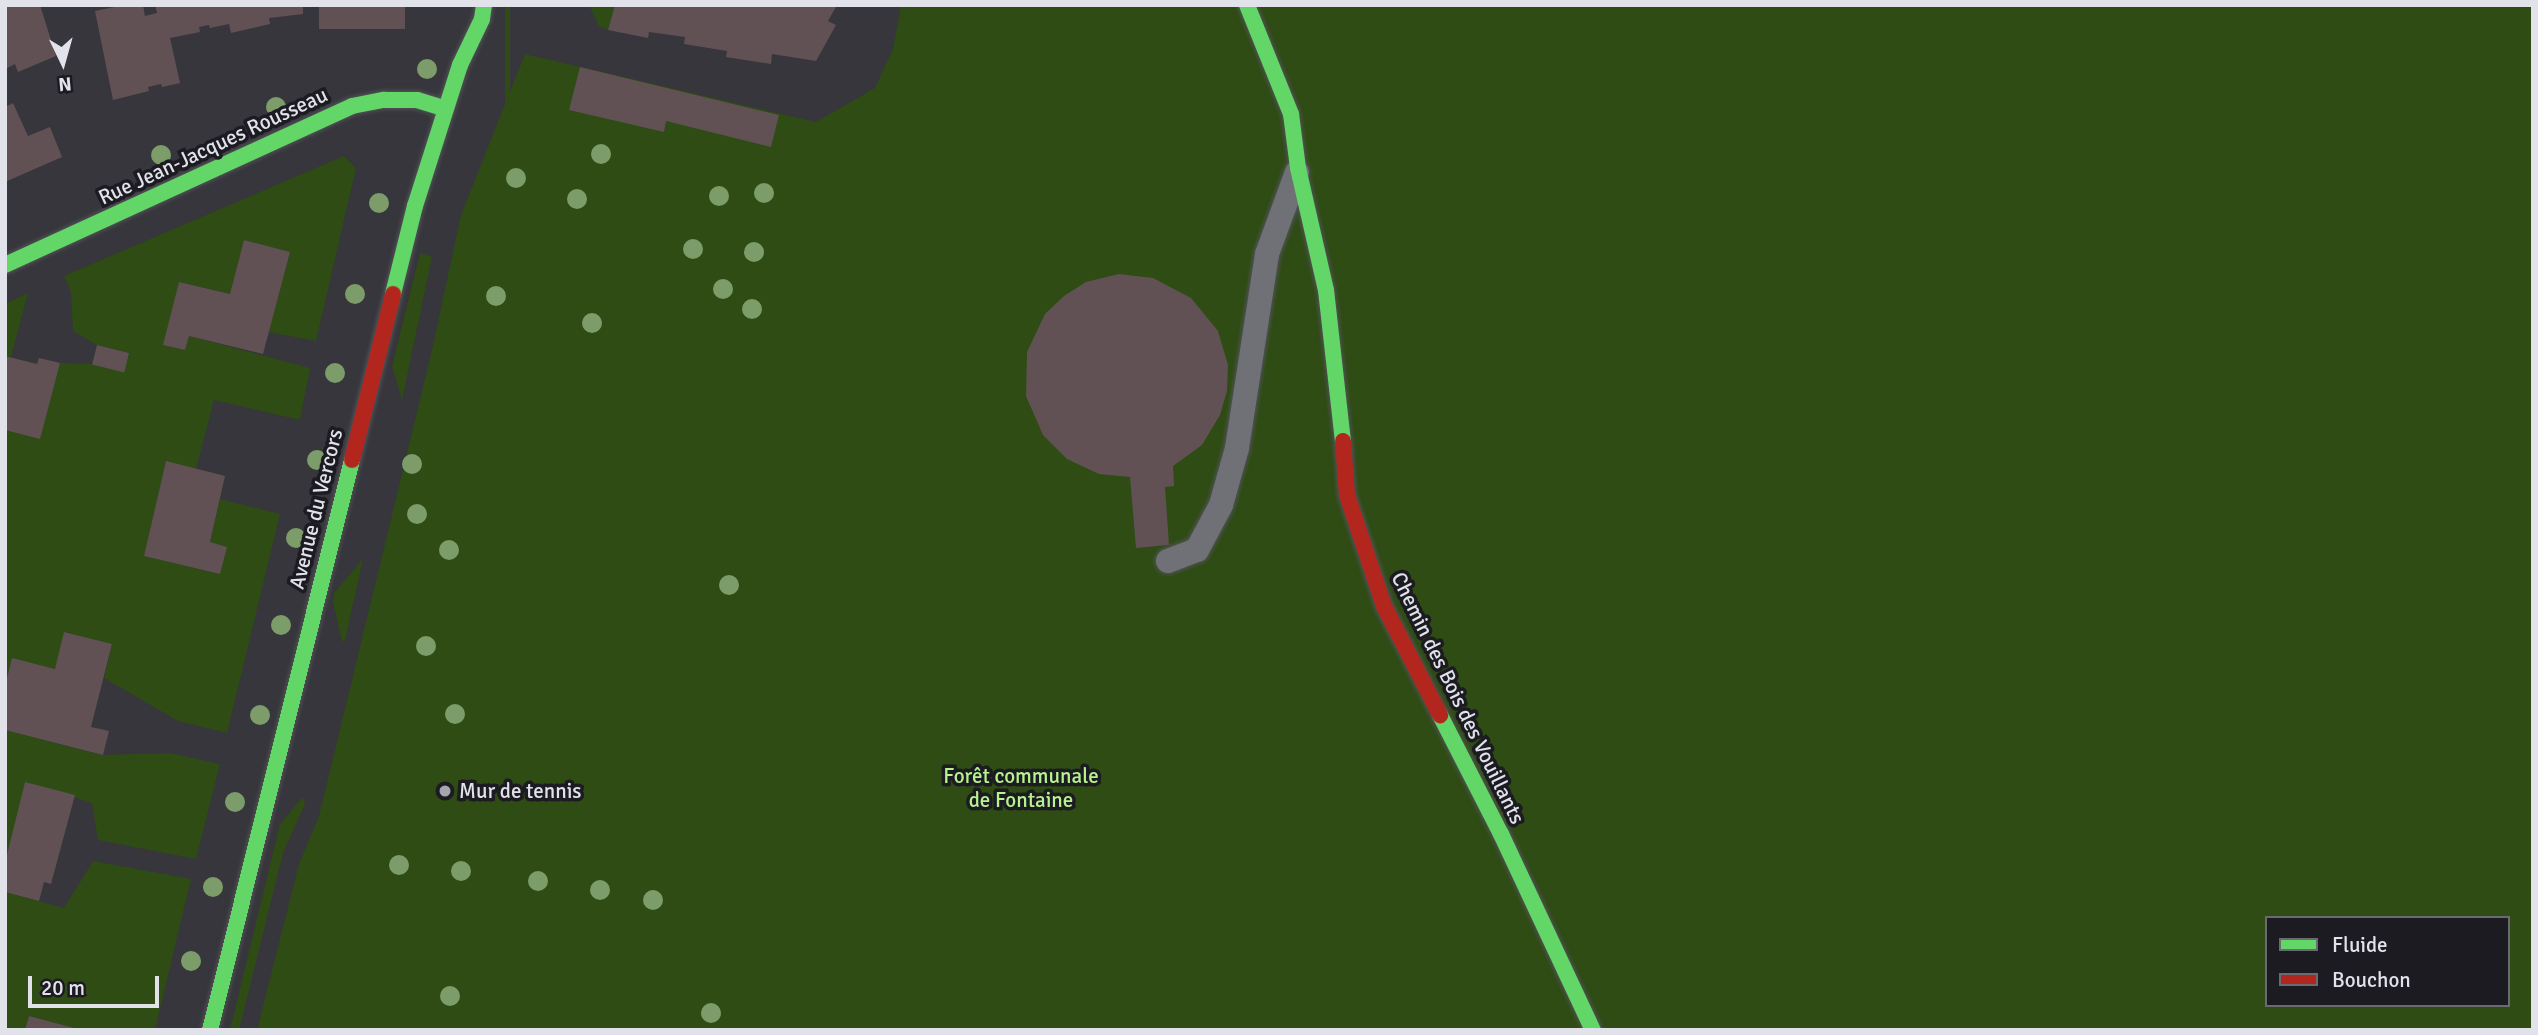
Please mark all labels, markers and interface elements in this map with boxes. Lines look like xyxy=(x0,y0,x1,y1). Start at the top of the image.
north arrow xyxy=(28,28,98,98)
text: N xyxy=(57,71,72,96)
street label: Rue Jean-Jacques Rousseau xyxy=(95,82,331,210)
street label: Avenue du Vercors xyxy=(284,426,348,592)
street label: Chemin des Bois des Vouillants xyxy=(1386,568,1530,828)
park label: Forêt communale de Fontaine xyxy=(943,763,1099,813)
place label: Mur de tennis xyxy=(459,778,582,804)
marker: Mur de tennis xyxy=(437,783,453,799)
legend xyxy=(2265,916,2510,1007)
text: Fluide xyxy=(2332,932,2388,958)
scale bar xyxy=(32,962,163,1006)
text: Bouchon xyxy=(2332,967,2411,993)
text: 20 m xyxy=(41,975,85,1001)

